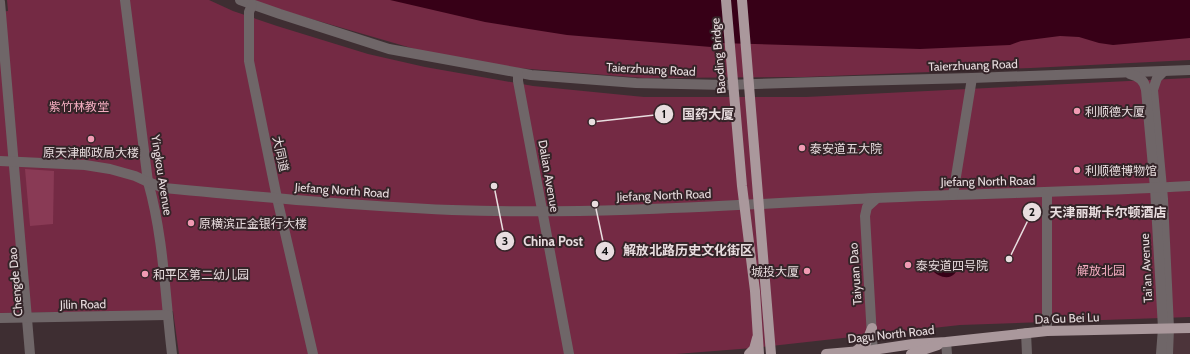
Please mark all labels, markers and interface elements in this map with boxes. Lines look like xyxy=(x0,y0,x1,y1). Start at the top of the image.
street label: Baoding Bridge xyxy=(707,17,729,95)
street label: Taierzhuang Road xyxy=(928,56,1018,74)
street label: Taierzhuang Road xyxy=(606,59,696,79)
park label: 紫竹林教堂 xyxy=(49,99,109,114)
callout: 国药大厦 xyxy=(654,102,742,127)
place label: 利顺德大厦 xyxy=(1085,104,1145,119)
text: 1 xyxy=(662,106,666,121)
text: 国药大厦 xyxy=(682,106,734,122)
marker: 利顺德大厦 xyxy=(1072,106,1082,116)
street label: Yingkou Avenue xyxy=(148,133,176,216)
marker: 原天津邮政局大楼 xyxy=(86,134,96,144)
street label: 大同道 xyxy=(270,135,292,173)
street label: Dalian Avenue xyxy=(535,139,563,213)
place label: 泰安道五大院 xyxy=(810,141,882,156)
marker: 泰安道五大院 xyxy=(797,143,807,153)
place label: 原天津邮政局大楼 xyxy=(43,145,139,160)
place label: 利顺德博物馆 xyxy=(1085,163,1157,178)
marker: 利顺德博物馆 xyxy=(1072,165,1082,175)
street label: Jiefang North Road xyxy=(940,173,1035,189)
street label: Jiefang North Road xyxy=(293,179,390,201)
street label: Jiefang North Road xyxy=(615,186,712,204)
callout: 天津丽斯卡尔顿酒店 xyxy=(1022,200,1175,225)
text: 2 xyxy=(1029,204,1035,219)
text: 天津丽斯卡尔顿酒店 xyxy=(1049,204,1167,220)
place label: 原横滨正金银行大楼 xyxy=(199,216,307,231)
marker: 原横滨正金银行大楼 xyxy=(186,218,196,228)
callout: China Post xyxy=(495,229,591,254)
text: 3 xyxy=(502,233,508,248)
text: China Post xyxy=(523,233,583,249)
street label: Tai'an Avenue xyxy=(1137,233,1155,303)
callout: 解放北路历史文化街区 xyxy=(595,238,761,263)
text: 解放北路历史文化街区 xyxy=(623,242,753,258)
street label: Taiyuan Dao xyxy=(845,242,865,306)
text: 4 xyxy=(601,243,609,258)
street label: Chengde Dao xyxy=(4,246,25,317)
place label: 泰安道四号院 xyxy=(916,258,988,273)
marker: 泰安道四号院 xyxy=(903,260,913,270)
park label: 解放北园 xyxy=(1077,263,1125,278)
place label: 城投大厦 xyxy=(751,264,799,279)
marker: 城投大厦 xyxy=(802,266,812,276)
place label: 和平区第二幼儿园 xyxy=(153,267,249,282)
marker: 和平区第二幼儿园 xyxy=(140,269,150,279)
street label: Jilin Road xyxy=(59,296,106,312)
street label: Da Gu Bei Lu xyxy=(1034,309,1100,327)
street label: Dagu North Road xyxy=(847,322,935,346)

